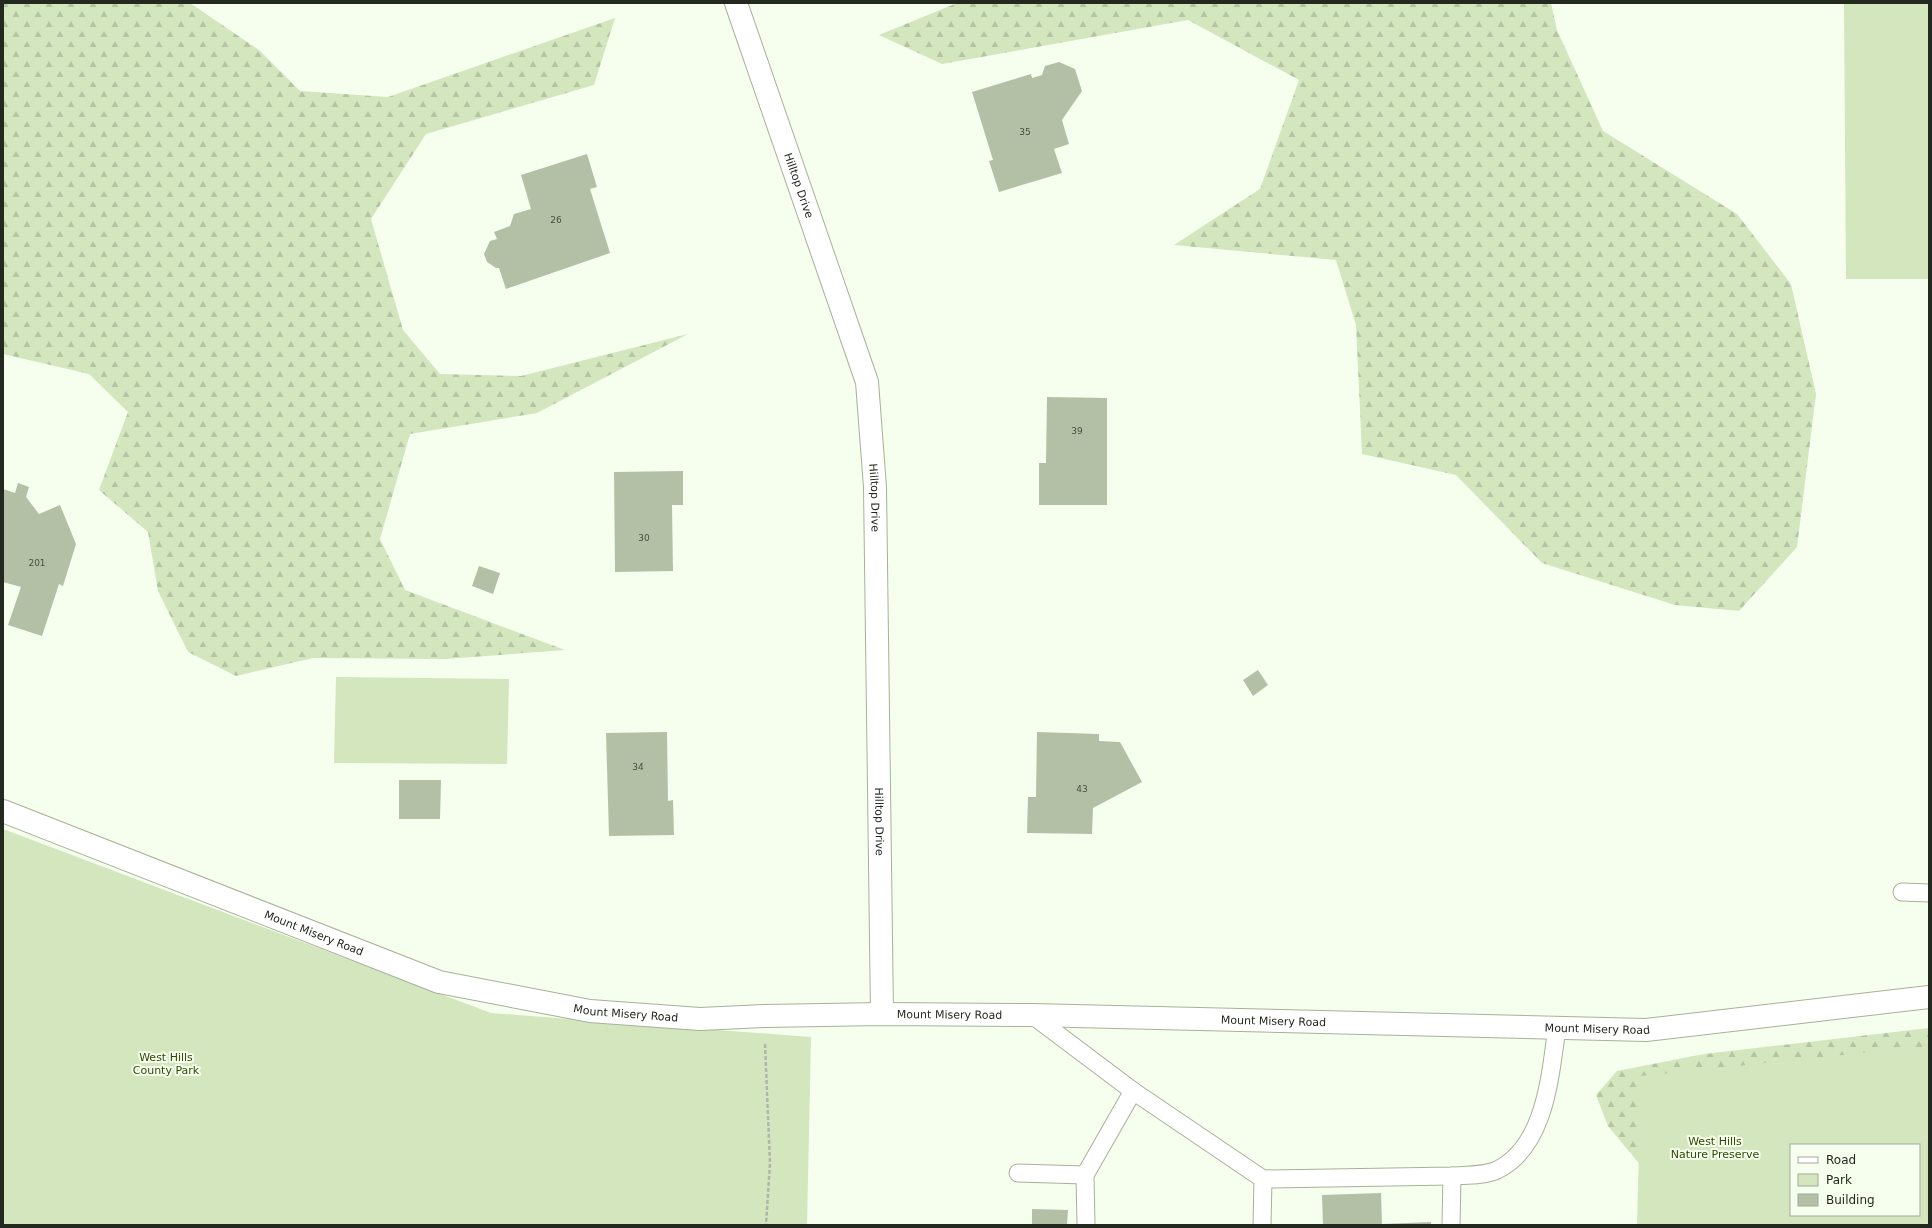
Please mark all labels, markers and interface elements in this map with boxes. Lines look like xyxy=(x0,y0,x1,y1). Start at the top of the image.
house number: 35 xyxy=(1019,127,1031,137)
street label: Hilltop Drive xyxy=(781,151,816,220)
house number: 26 xyxy=(550,215,562,225)
house number: 39 xyxy=(1071,426,1083,436)
street label: Hilltop Drive xyxy=(866,463,882,532)
house number: 30 xyxy=(638,533,650,543)
house number: 201 xyxy=(28,558,46,568)
house number: 34 xyxy=(632,762,644,772)
house number: 43 xyxy=(1076,784,1088,794)
street label: Hilltop Drive xyxy=(872,787,886,856)
street label: Mount Misery Road xyxy=(262,908,365,959)
street label: Mount Misery Road xyxy=(572,1002,679,1024)
street label: Mount Misery Road xyxy=(897,1008,1002,1022)
street label: Mount Misery Road xyxy=(1221,1014,1326,1029)
street label: Mount Misery Road xyxy=(1545,1022,1651,1037)
park label: West Hills County Park xyxy=(133,1051,200,1077)
park label: West Hills Nature Preserve xyxy=(1671,1135,1760,1161)
legend xyxy=(1790,1144,1920,1216)
text: Road xyxy=(1826,1153,1856,1167)
text: Park xyxy=(1826,1173,1852,1187)
text: Building xyxy=(1826,1193,1875,1207)

